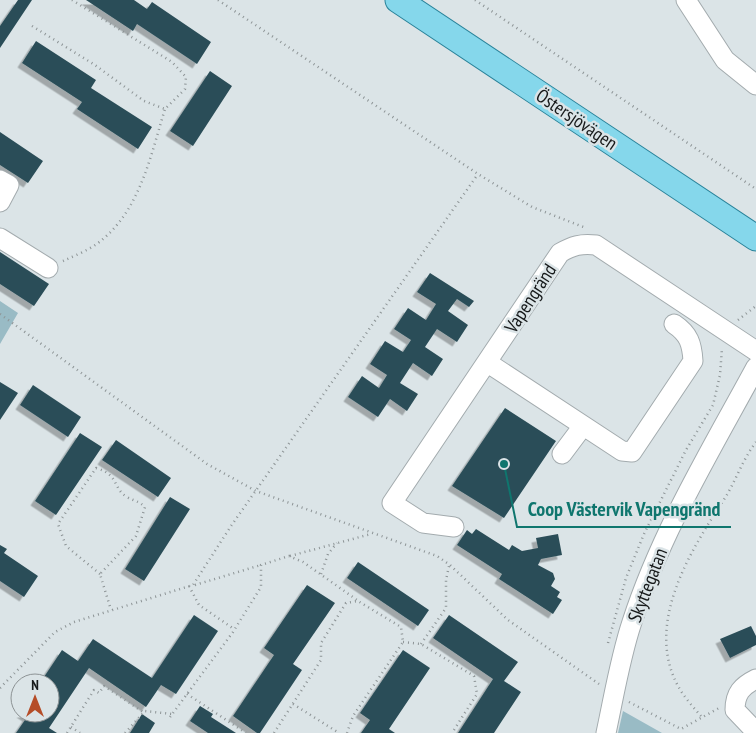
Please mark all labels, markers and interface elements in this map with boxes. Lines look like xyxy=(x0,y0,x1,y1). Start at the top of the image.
street label: Östersjövägen xyxy=(532,83,622,155)
street label: Vapengränd xyxy=(498,259,561,338)
callout: Coop Västervik Vapengränd xyxy=(517,492,731,527)
text: Coop Västervik Vapengränd xyxy=(528,496,720,522)
street label: Skyttegatan xyxy=(622,544,672,626)
north arrow xyxy=(10,673,60,723)
text: N xyxy=(31,676,39,694)

